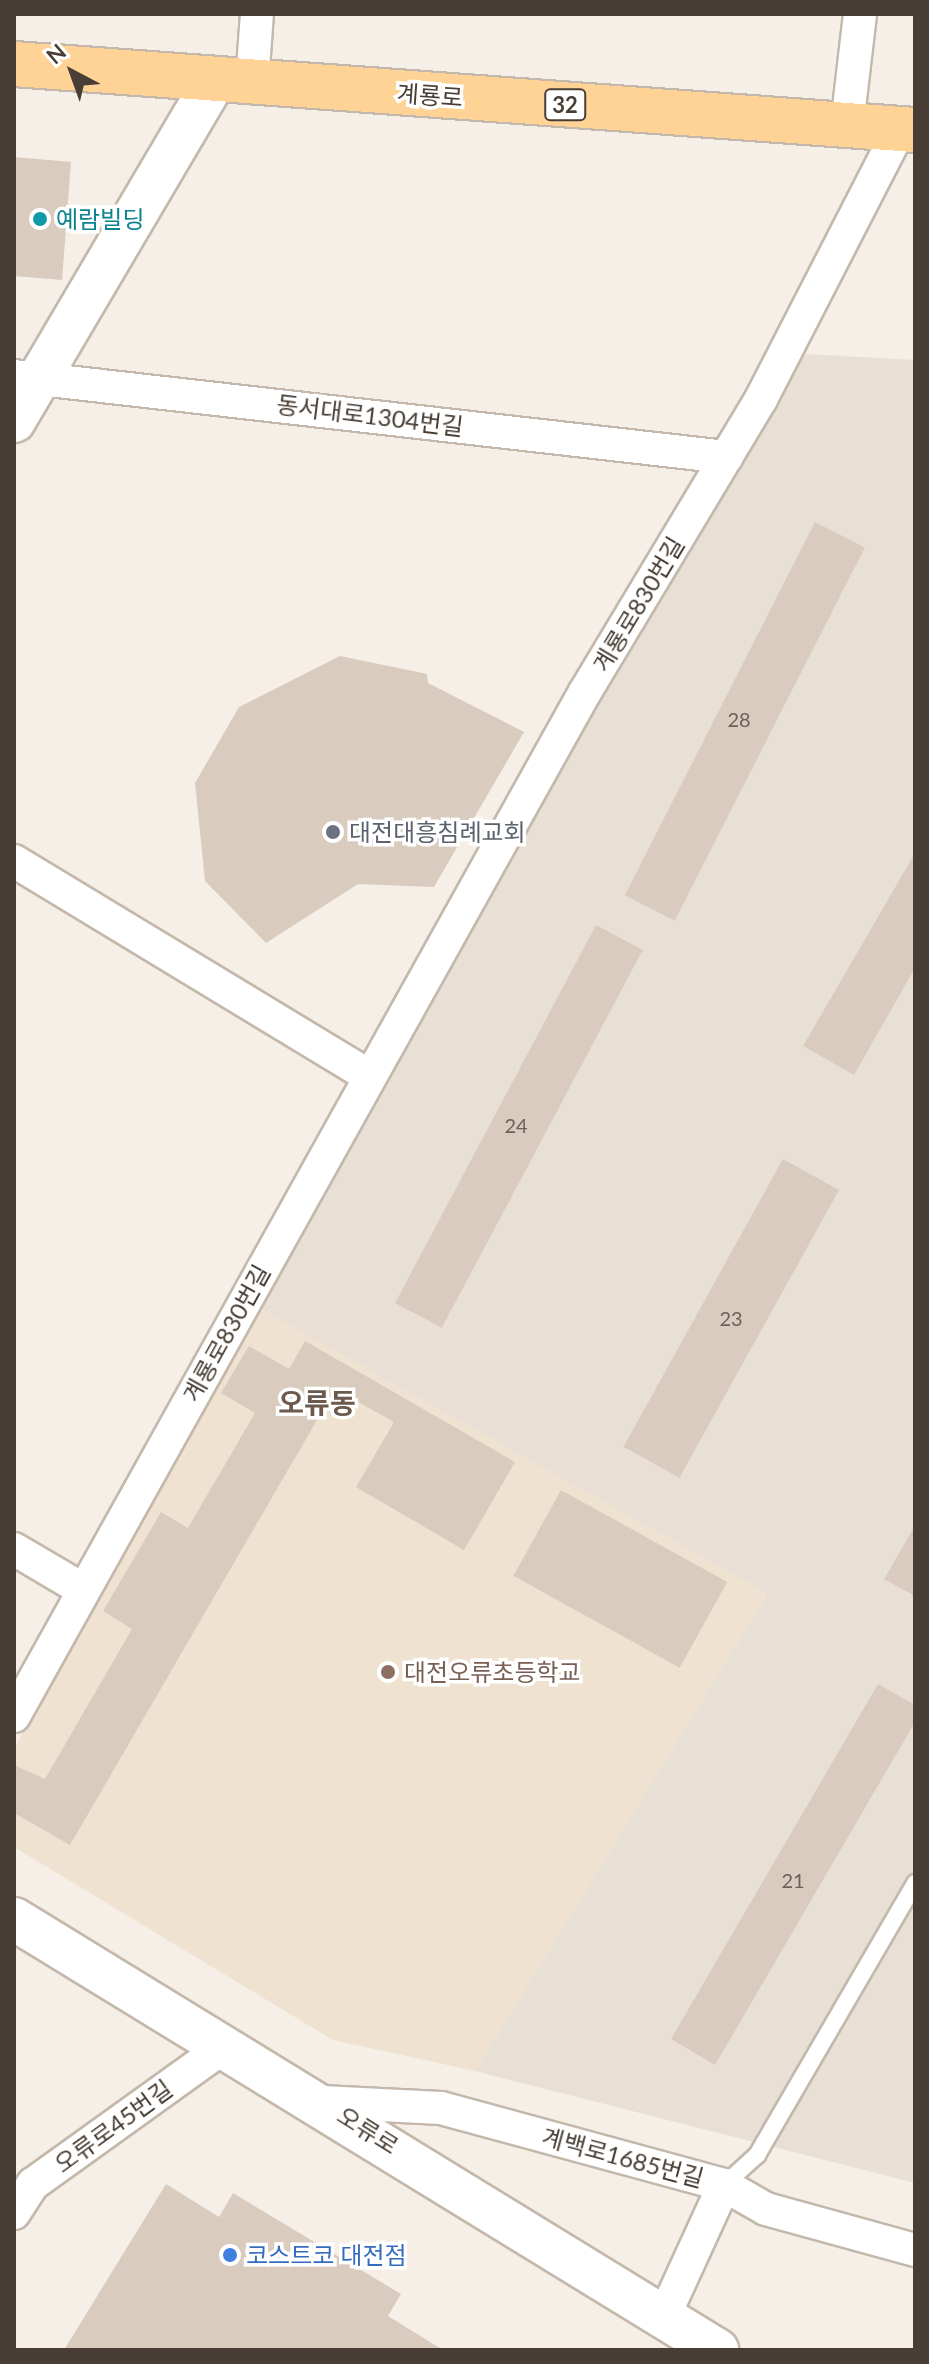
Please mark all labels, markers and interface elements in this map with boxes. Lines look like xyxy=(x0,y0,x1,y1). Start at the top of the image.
north arrow xyxy=(32,32,112,112)
text: N xyxy=(41,38,71,69)
street label: 계룡로 xyxy=(396,78,464,112)
road number: 32 xyxy=(543,87,587,123)
place label: 예람빌딩 xyxy=(56,205,144,233)
marker: 예람빌딩 xyxy=(31,210,49,228)
street label: 동서대로1304번길 xyxy=(275,389,465,441)
street label: 계룡로830번길 xyxy=(586,531,690,677)
house number: 28 xyxy=(727,707,751,731)
place label: 대전대흥침례교회 xyxy=(349,818,526,846)
marker: 대전대흥침례교회 xyxy=(324,823,342,841)
house number: 24 xyxy=(504,1113,528,1137)
street label: 계룡로830번길 xyxy=(177,1259,275,1407)
house number: 23 xyxy=(719,1306,743,1330)
district label: 오류동 xyxy=(278,1385,356,1419)
place label: 대전오류초등학교 xyxy=(404,1658,581,1686)
marker: 대전오류초등학교 xyxy=(379,1663,397,1681)
house number: 21 xyxy=(781,1868,805,1892)
street label: 오류로45번길 xyxy=(49,2074,177,2178)
street label: 오류로 xyxy=(332,2100,404,2160)
street label: 계백로1685번길 xyxy=(539,2122,707,2192)
place label: 코스트코 대전점 xyxy=(246,2241,407,2269)
marker: 코스트코 대전점 xyxy=(221,2246,239,2264)

